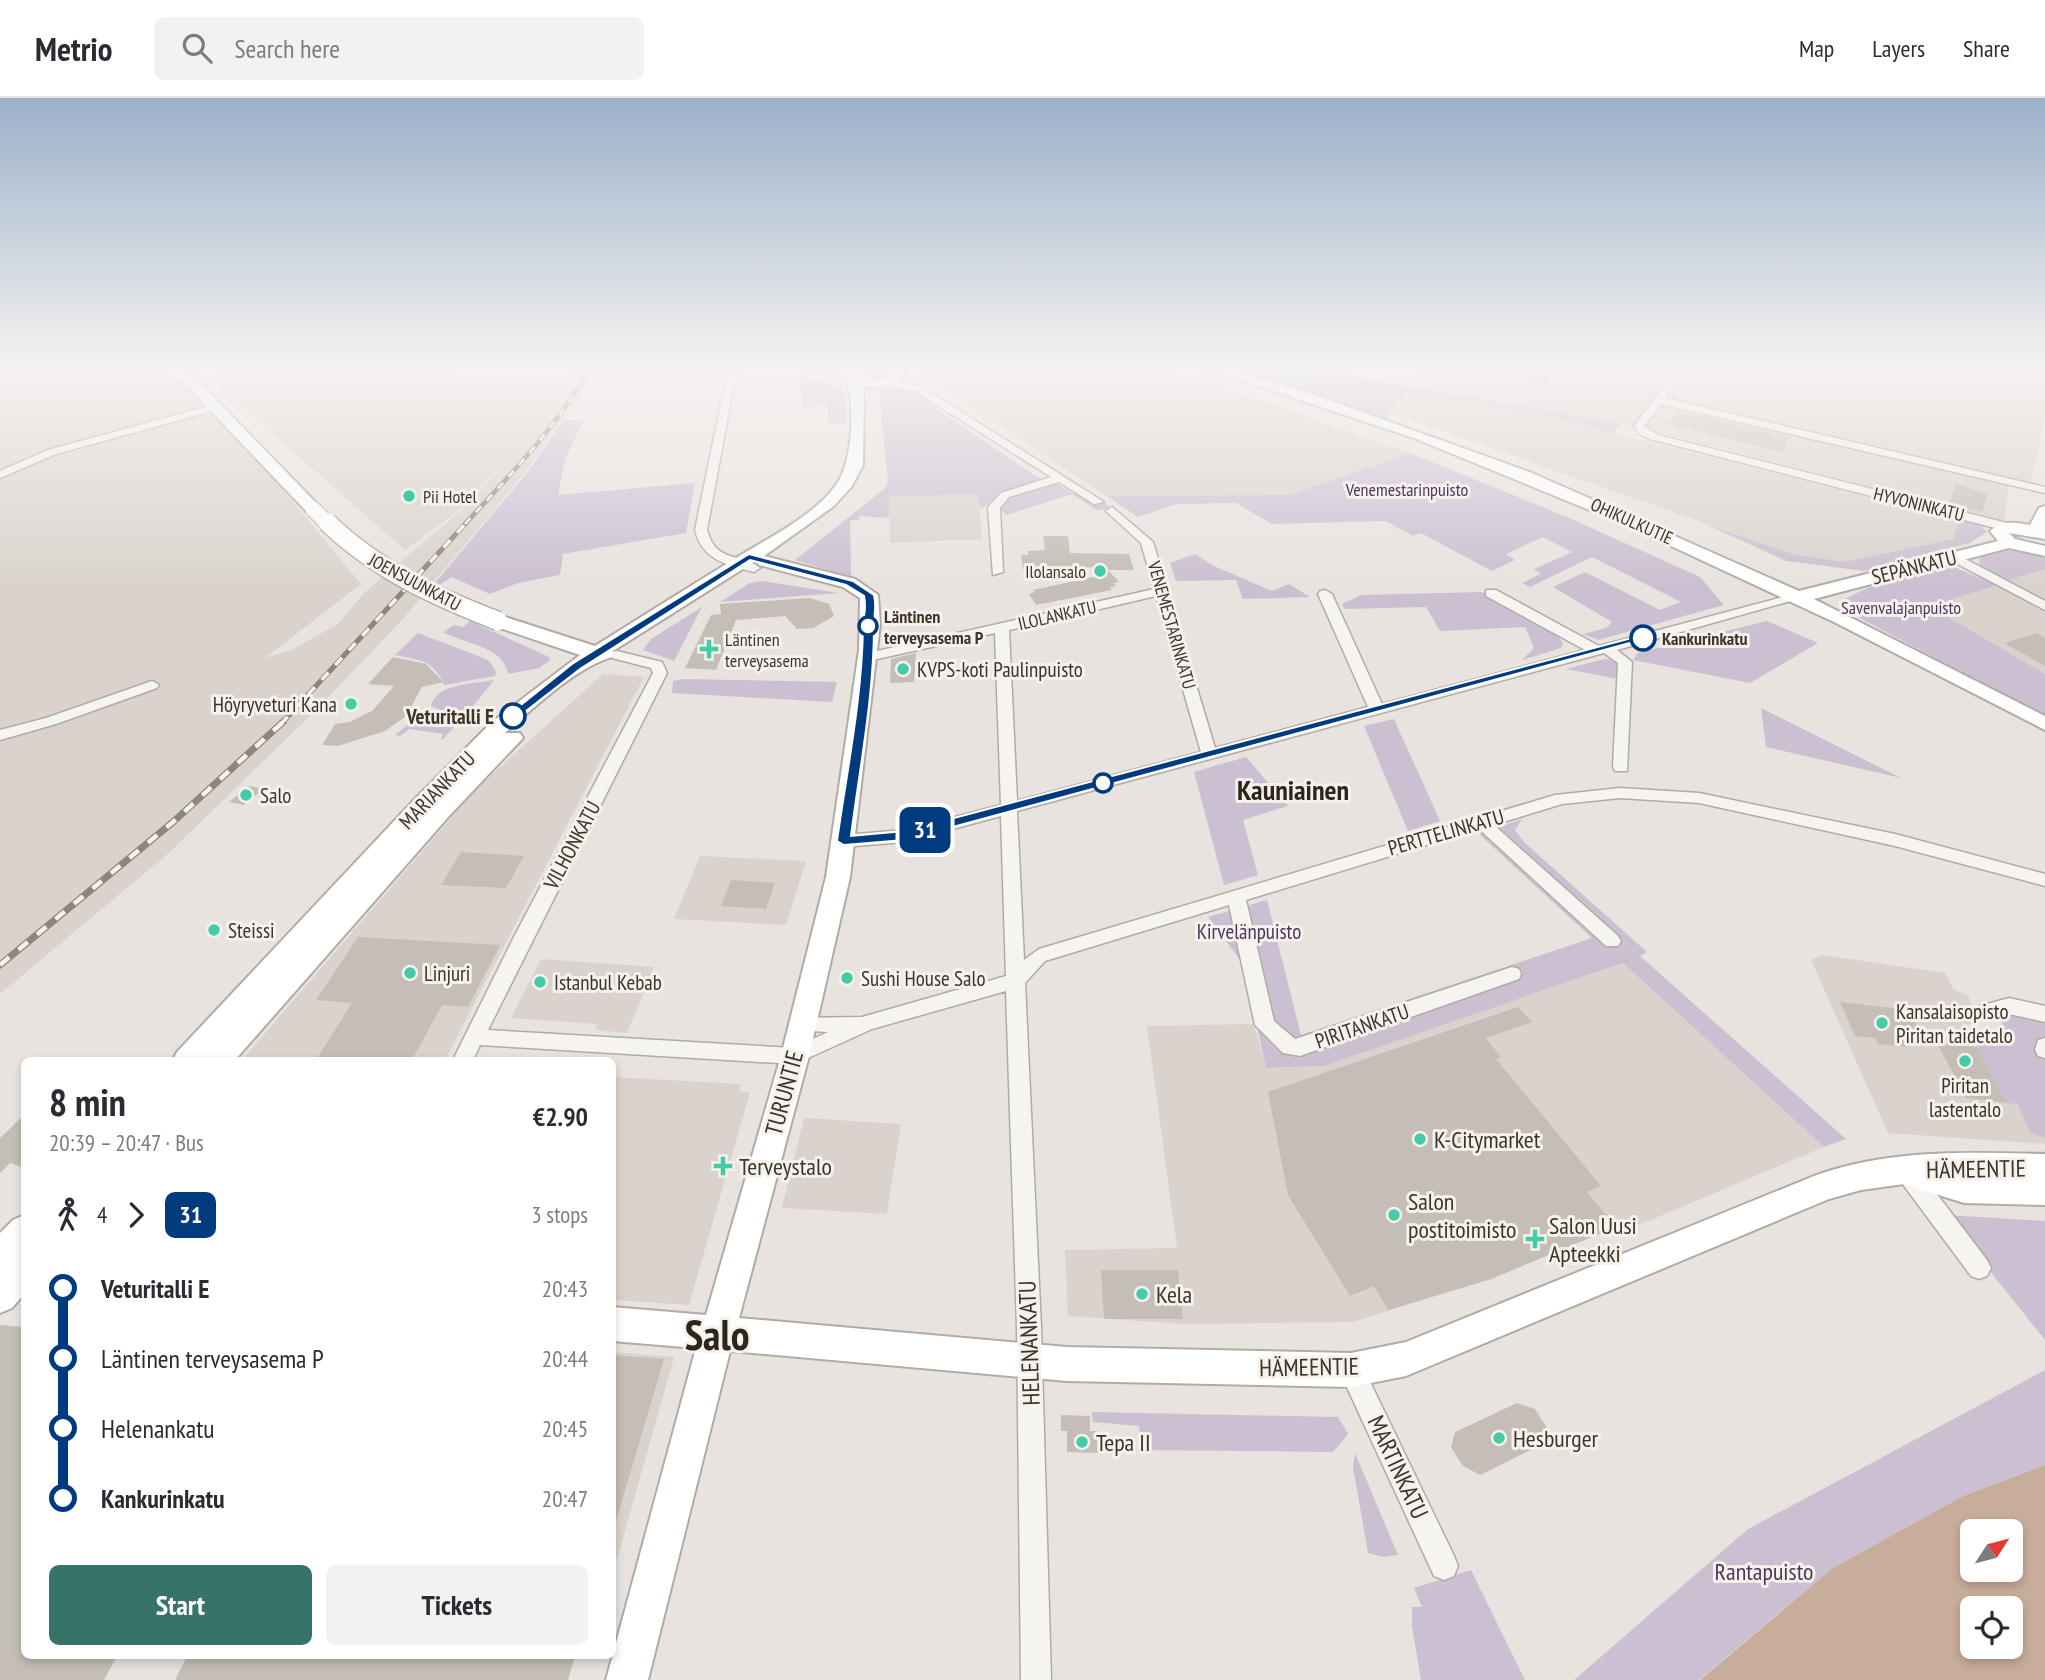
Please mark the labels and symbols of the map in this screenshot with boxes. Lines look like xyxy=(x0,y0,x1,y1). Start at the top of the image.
park label: Venemestarinpuisto xyxy=(1345,478,1469,501)
street label: HYVONINKATU xyxy=(1871,482,1967,526)
place label: Pii Hotel xyxy=(423,485,477,508)
marker: Pii Hotel xyxy=(401,488,417,504)
street label: OHIKULKUTIE xyxy=(1587,493,1677,549)
street label: SEPÄNKATU xyxy=(1869,543,1959,591)
street label: JOENSUUNKATU xyxy=(364,548,465,616)
street label: VENEMESTARINKATU xyxy=(1142,558,1201,692)
place label: Ilolansalo xyxy=(1025,560,1086,583)
marker: Ilolansalo xyxy=(1092,563,1108,579)
street label: ILOLANKATU xyxy=(1016,595,1098,635)
park label: Savenvalajanpuisto xyxy=(1841,596,1961,619)
place label: Läntinen terveysasema P xyxy=(884,605,984,649)
marker: Läntinen terveysasema P xyxy=(858,616,878,636)
marker: Kankurinkatu xyxy=(1630,625,1656,651)
place label: Kankurinkatu xyxy=(1662,627,1748,650)
place label: Läntinen terveysasema xyxy=(725,628,809,672)
marker: Läntinen terveysasema xyxy=(699,639,719,659)
place label: KVPS-koti Paulinpuisto xyxy=(917,656,1083,683)
marker: KVPS-koti Paulinpuisto xyxy=(895,661,911,677)
place label: Höyryveturi Kana xyxy=(213,691,337,718)
marker: Höyryveturi Kana xyxy=(343,696,359,712)
place label: Veturitalli E xyxy=(405,703,494,730)
marker: Veturitalli E xyxy=(500,703,526,729)
street label: MARIANKATU xyxy=(393,745,481,835)
district label: Kauniainen xyxy=(1237,771,1349,808)
unlabelled marker xyxy=(1093,773,1113,793)
place label: Salo xyxy=(260,782,291,809)
marker: Salo xyxy=(238,787,254,803)
street label: VILHONKATU xyxy=(537,796,607,895)
street label: PERTTELINKATU xyxy=(1385,803,1507,861)
line badge: 31 xyxy=(894,807,956,853)
place label: Steissi xyxy=(228,917,275,944)
park label: Kirvelänpuisto xyxy=(1197,918,1301,945)
marker: Steissi xyxy=(206,922,222,938)
place label: Linjuri xyxy=(424,960,470,987)
marker: Linjuri xyxy=(402,965,418,981)
place label: Sushi House Salo xyxy=(861,965,985,992)
place label: Istanbul Kebab xyxy=(554,969,662,996)
marker: Sushi House Salo xyxy=(839,970,855,986)
marker: Istanbul Kebab xyxy=(532,974,548,990)
street label: PIRITANKATU xyxy=(1311,997,1413,1055)
place label: Kansalaisopisto Piritan taidetalo xyxy=(1896,998,2013,1049)
marker: Kansalaisopisto Piritan taidetalo xyxy=(1874,1015,1890,1031)
street label: TURUNTIE xyxy=(758,1047,810,1139)
marker: Piritan lastentalo xyxy=(1957,1053,1973,1069)
place label: Piritan lastentalo xyxy=(1929,1072,2001,1123)
place label: K-Citymarket xyxy=(1434,1124,1541,1155)
marker: K-Citymarket xyxy=(1412,1131,1428,1147)
place label: Terveystalo xyxy=(739,1151,832,1182)
street label: HÄMEENTIE xyxy=(1926,1153,2026,1185)
marker: Terveystalo xyxy=(713,1156,733,1176)
place label: Salon postitoimisto xyxy=(1408,1186,1516,1245)
marker: Salon postitoimisto xyxy=(1386,1207,1402,1223)
place label: Salon Uusi Apteekki xyxy=(1549,1210,1637,1269)
marker: Salon Uusi Apteekki xyxy=(1527,1231,1543,1247)
place label: Kela xyxy=(1156,1279,1192,1310)
street label: HELENANKATU xyxy=(1011,1280,1047,1406)
marker: Kela xyxy=(1134,1286,1150,1302)
district label: Salo xyxy=(685,1307,749,1362)
street label: HÄMEENTIE xyxy=(1259,1351,1359,1383)
street label: MARTINKATU xyxy=(1361,1410,1435,1524)
place label: Hesburger xyxy=(1513,1423,1599,1454)
place label: Tepa II xyxy=(1096,1427,1150,1458)
marker: Hesburger xyxy=(1491,1430,1507,1446)
marker: Tepa II xyxy=(1074,1434,1090,1450)
north arrow xyxy=(1960,1519,2023,1582)
park label: Rantapuisto xyxy=(1715,1556,1813,1587)

